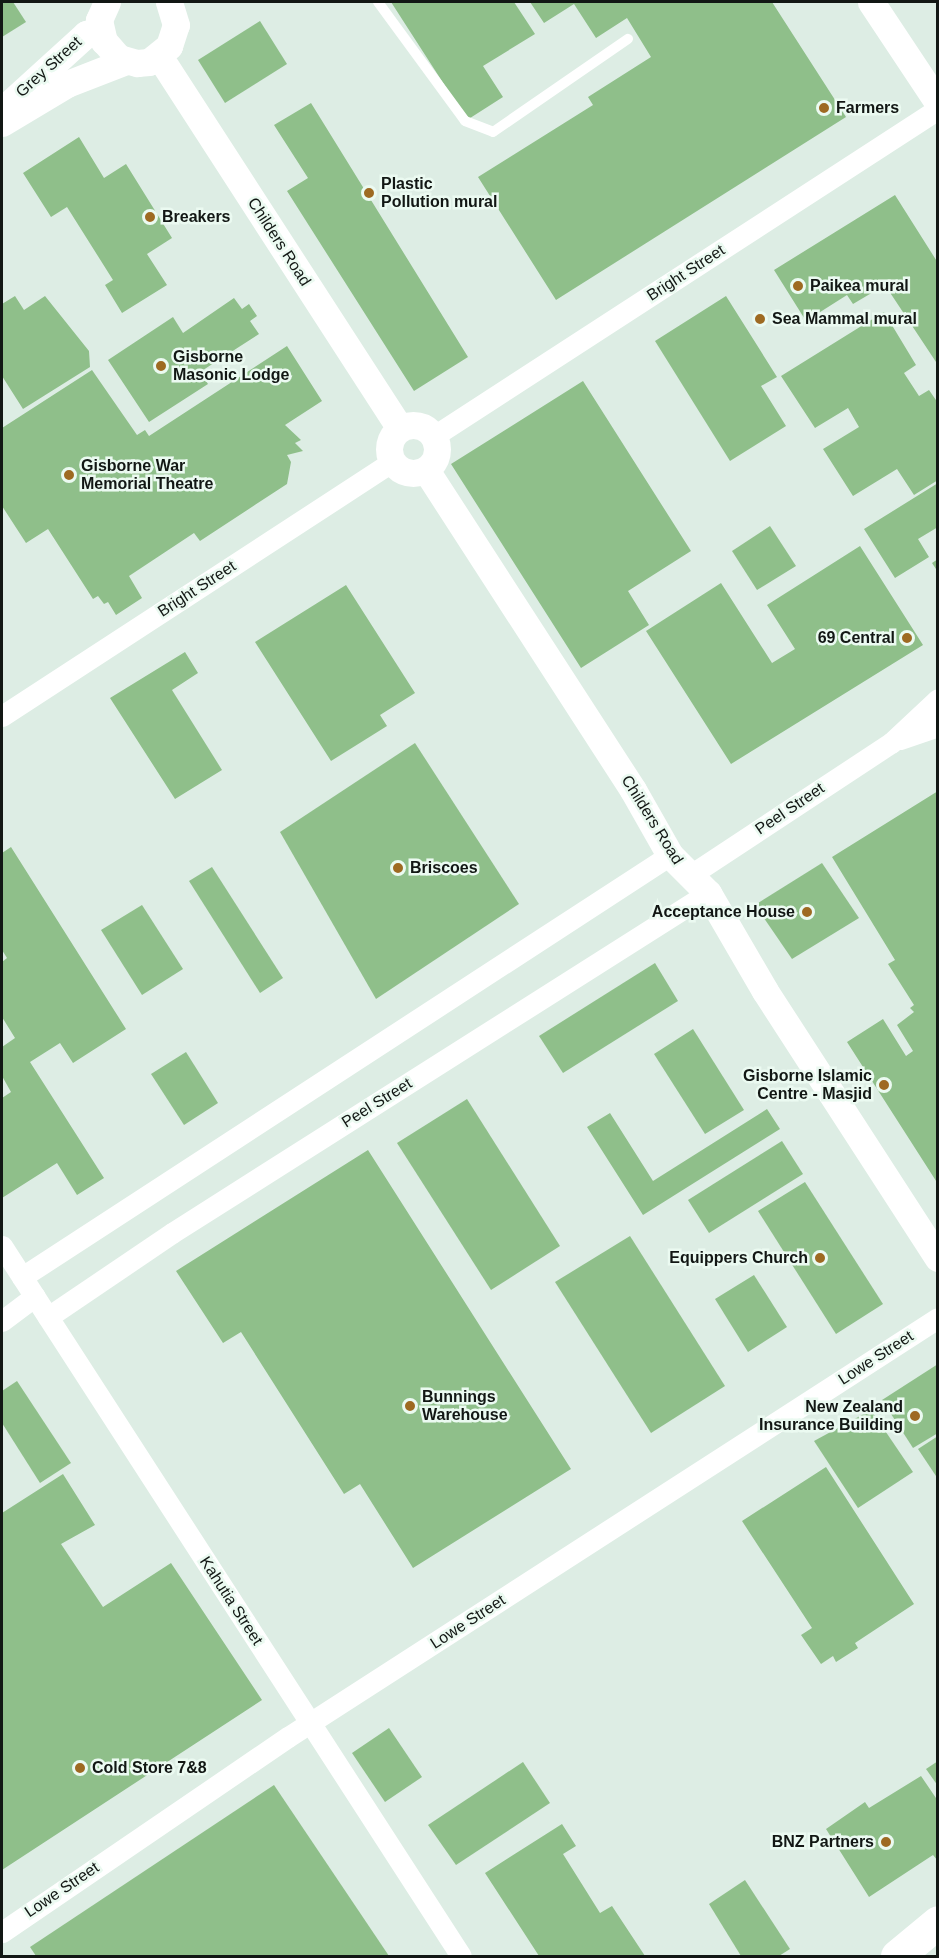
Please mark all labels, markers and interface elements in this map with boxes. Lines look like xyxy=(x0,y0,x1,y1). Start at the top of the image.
street label: Grey Street xyxy=(12,32,86,102)
place label: Farmers xyxy=(836,98,899,118)
marker: Farmers xyxy=(817,101,831,115)
place label: Plastic Pollution mural xyxy=(381,174,497,212)
marker: Plastic Pollution mural xyxy=(362,186,376,200)
street label: Childers Road xyxy=(243,194,315,290)
place label: Breakers xyxy=(162,207,230,227)
marker: Breakers xyxy=(143,210,157,224)
street label: Bright Street xyxy=(643,241,729,305)
place label: Paikea mural xyxy=(810,276,909,296)
marker: Paikea mural xyxy=(791,279,805,293)
place label: Sea Mammal mural xyxy=(772,309,917,329)
marker: Sea Mammal mural xyxy=(753,312,767,326)
place label: Gisborne Masonic Lodge xyxy=(173,347,289,385)
marker: Gisborne Masonic Lodge xyxy=(154,359,168,373)
place label: Gisborne War Memorial Theatre xyxy=(81,456,213,494)
marker: Gisborne War Memorial Theatre xyxy=(62,468,76,482)
street label: Bright Street xyxy=(154,557,240,621)
place label: 69 Central xyxy=(818,628,895,648)
marker: 69 Central xyxy=(900,631,914,645)
street label: Childers Road xyxy=(617,772,687,868)
street label: Peel Street xyxy=(752,779,828,839)
place label: Briscoes xyxy=(410,858,478,878)
marker: Briscoes xyxy=(391,861,405,875)
place label: Acceptance House xyxy=(652,902,795,922)
marker: Acceptance House xyxy=(800,905,814,919)
place label: Gisborne Islamic Centre - Masjid xyxy=(743,1066,872,1104)
street label: Peel Street xyxy=(338,1074,416,1132)
marker: Gisborne Islamic Centre - Masjid xyxy=(877,1078,891,1092)
place label: Equippers Church xyxy=(669,1248,808,1268)
marker: Equippers Church xyxy=(813,1251,827,1265)
street label: Lowe Street xyxy=(835,1327,917,1389)
place label: Bunnings Warehouse xyxy=(422,1387,508,1425)
place label: New Zealand Insurance Building xyxy=(759,1397,903,1435)
marker: Bunnings Warehouse xyxy=(403,1399,417,1413)
marker: New Zealand Insurance Building xyxy=(908,1409,922,1423)
street label: Kahutia Street xyxy=(195,1553,267,1649)
street label: Lowe Street xyxy=(427,1591,509,1653)
place label: Cold Store 7&8 xyxy=(92,1758,207,1778)
marker: Cold Store 7&8 xyxy=(73,1761,87,1775)
place label: BNZ Partners xyxy=(772,1832,874,1852)
marker: BNZ Partners xyxy=(879,1835,893,1849)
street label: Lowe Street xyxy=(21,1858,103,1922)

